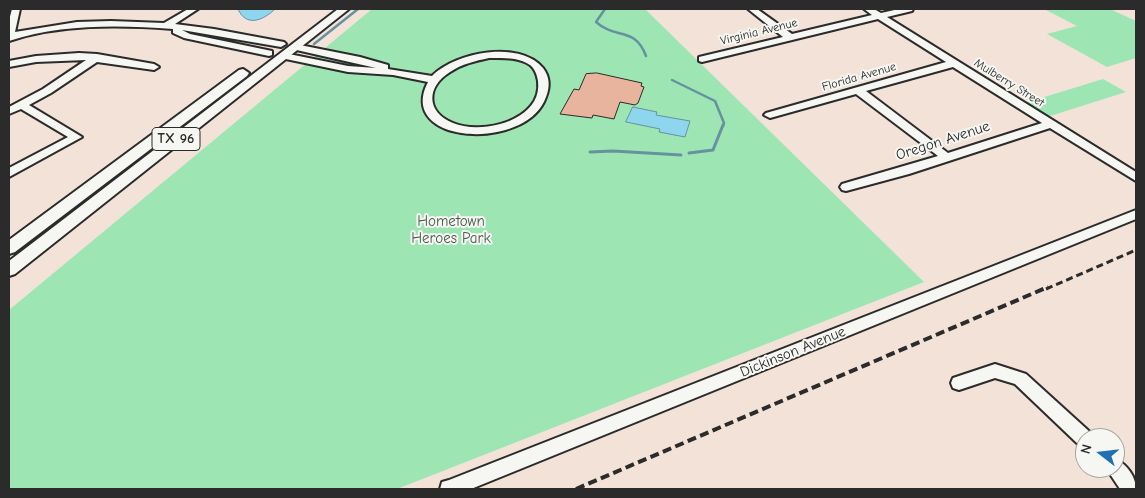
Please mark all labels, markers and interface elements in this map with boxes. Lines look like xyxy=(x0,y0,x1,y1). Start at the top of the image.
street label: Virginia Avenue xyxy=(719,15,799,49)
street label: Mulberry Street xyxy=(971,56,1047,110)
street label: Florida Avenue xyxy=(820,60,898,94)
street label: Oregon Avenue xyxy=(894,117,992,165)
road number: TX 96 xyxy=(152,128,200,150)
park label: Hometown Heroes Park xyxy=(411,213,491,248)
street label: Dickinson Avenue xyxy=(738,323,848,381)
north arrow xyxy=(1075,428,1125,478)
text: N xyxy=(1077,442,1095,456)

